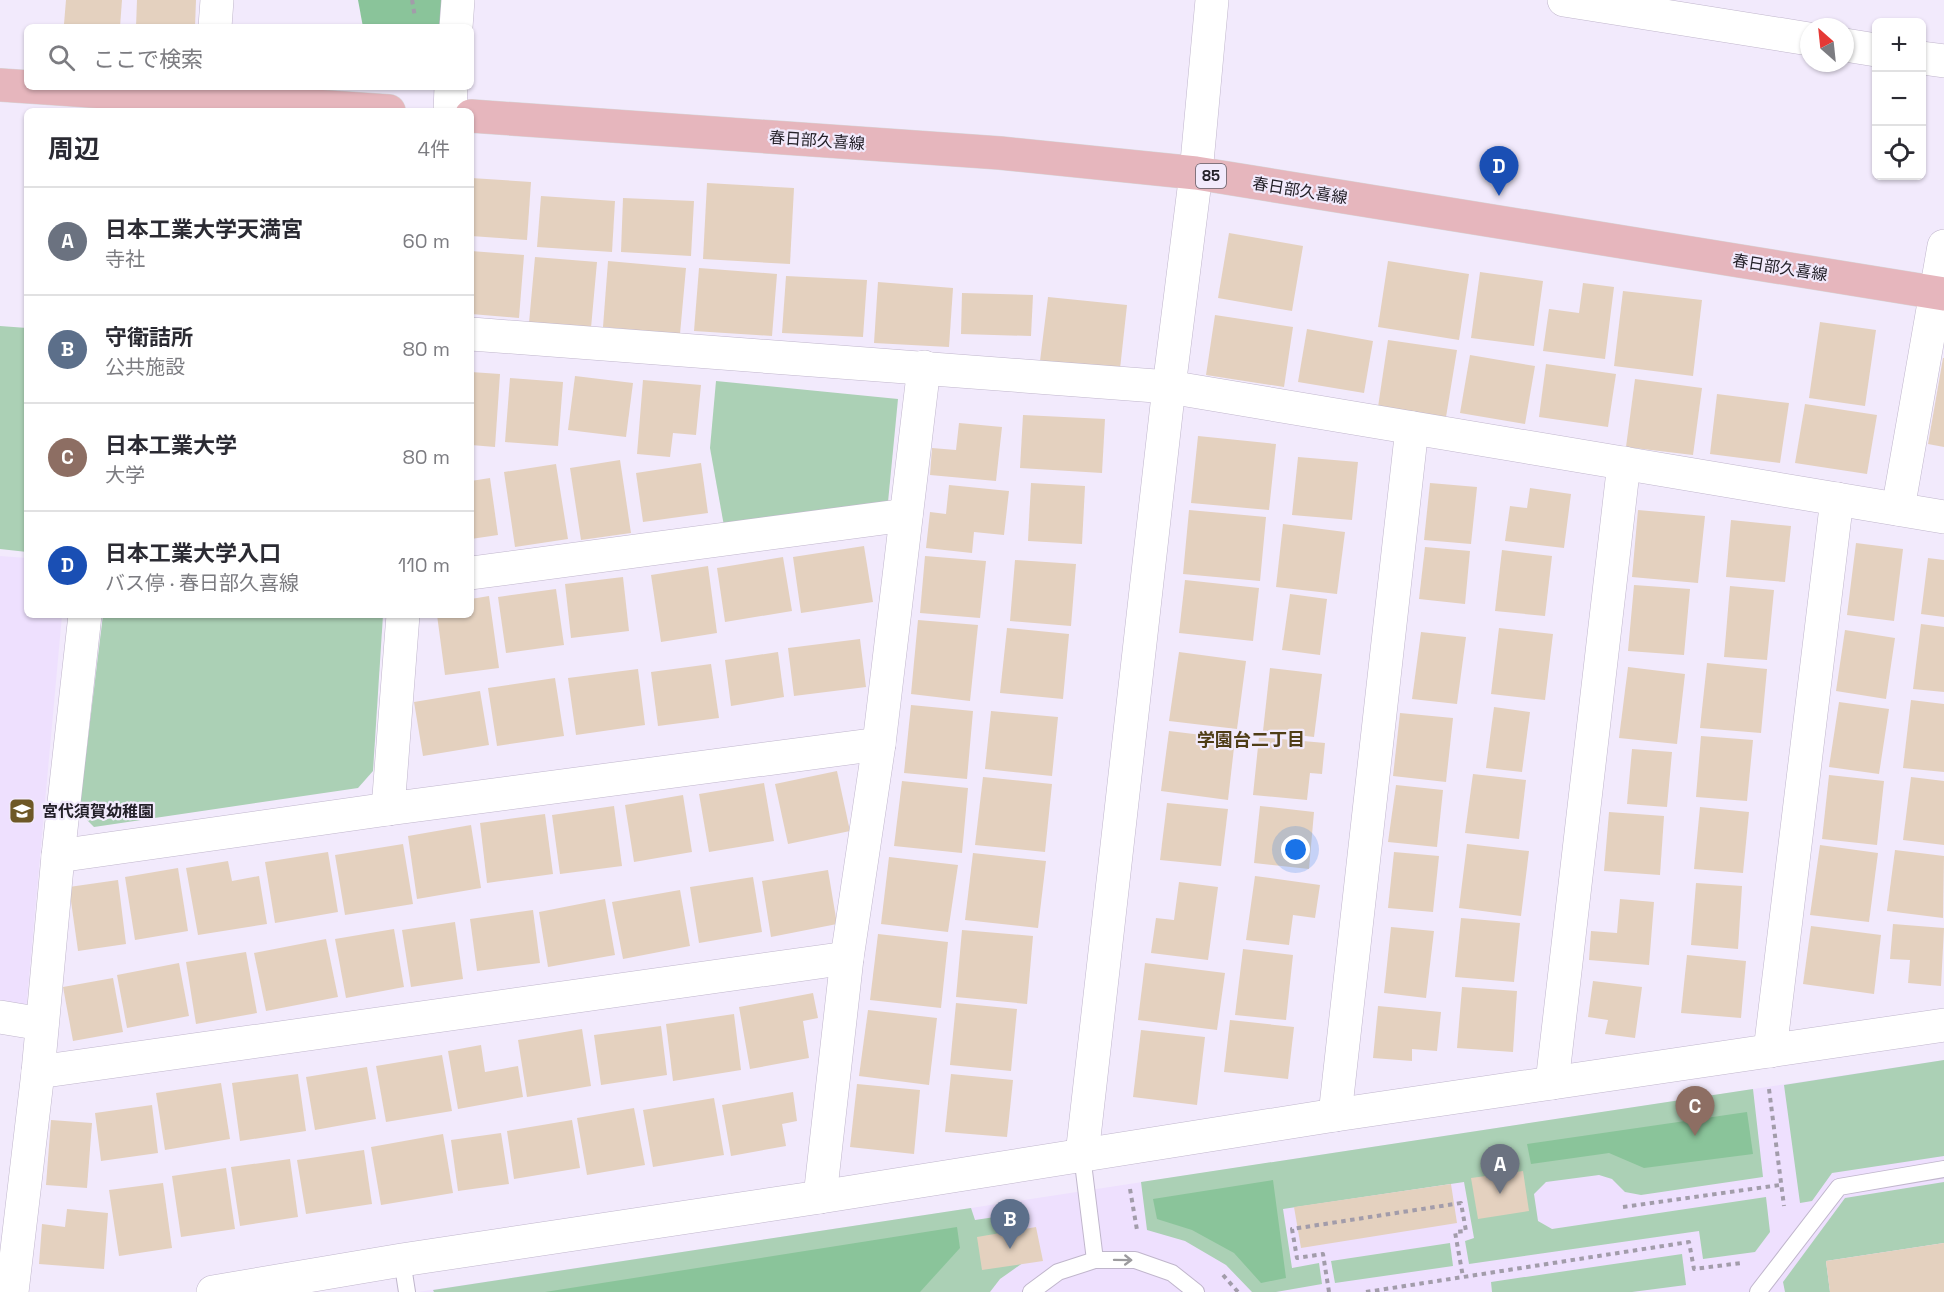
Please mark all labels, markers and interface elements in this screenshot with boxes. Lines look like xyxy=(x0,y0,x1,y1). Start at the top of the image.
north arrow xyxy=(1800,18,1854,72)
map controls xyxy=(1872,18,1926,180)
button: + xyxy=(1872,18,1926,72)
search box xyxy=(24,24,474,90)
icon: search xyxy=(45,41,78,74)
text: ここで検索 xyxy=(93,45,203,73)
button: − xyxy=(1872,72,1926,126)
button: locate xyxy=(1872,126,1926,180)
street label: 春日部久喜線 xyxy=(768,127,866,154)
text: 周辺 xyxy=(48,132,100,166)
text: 4件 xyxy=(418,136,450,162)
pin: D xyxy=(1480,146,1518,196)
road number: 85 xyxy=(1196,164,1226,188)
street label: 春日部久喜線 xyxy=(1251,173,1349,208)
text: 日本工業大学天満宮 xyxy=(105,215,303,243)
text: A xyxy=(61,228,74,254)
text: 60 m xyxy=(403,228,450,254)
text: 寺社 xyxy=(105,246,145,272)
street label: 春日部久喜線 xyxy=(1731,250,1829,285)
text: 守衛詰所 xyxy=(105,323,193,351)
text: B xyxy=(61,336,74,362)
text: 80 m xyxy=(402,336,450,362)
text: 公共施設 xyxy=(105,354,185,380)
text: 日本工業大学 xyxy=(105,431,237,459)
text: C xyxy=(61,444,74,470)
text: 80 m xyxy=(402,444,450,470)
text: 大学 xyxy=(105,462,145,488)
text: 日本工業大学入口 xyxy=(105,539,281,567)
text: D xyxy=(61,552,74,578)
text: 110 m xyxy=(398,552,450,578)
text: バス停 · 春日部久喜線 xyxy=(105,570,299,596)
district label: 学園台二丁目 xyxy=(1197,728,1305,751)
school or university icon: 宮代須賀幼稚園 xyxy=(7,796,37,826)
place label: 宮代須賀幼稚園 xyxy=(42,801,154,822)
your location xyxy=(1281,835,1310,864)
pin: C xyxy=(1676,1086,1714,1136)
pin: A xyxy=(1480,1144,1520,1194)
pin: B xyxy=(990,1200,1030,1249)
one-way arrow xyxy=(1113,1254,1133,1266)

